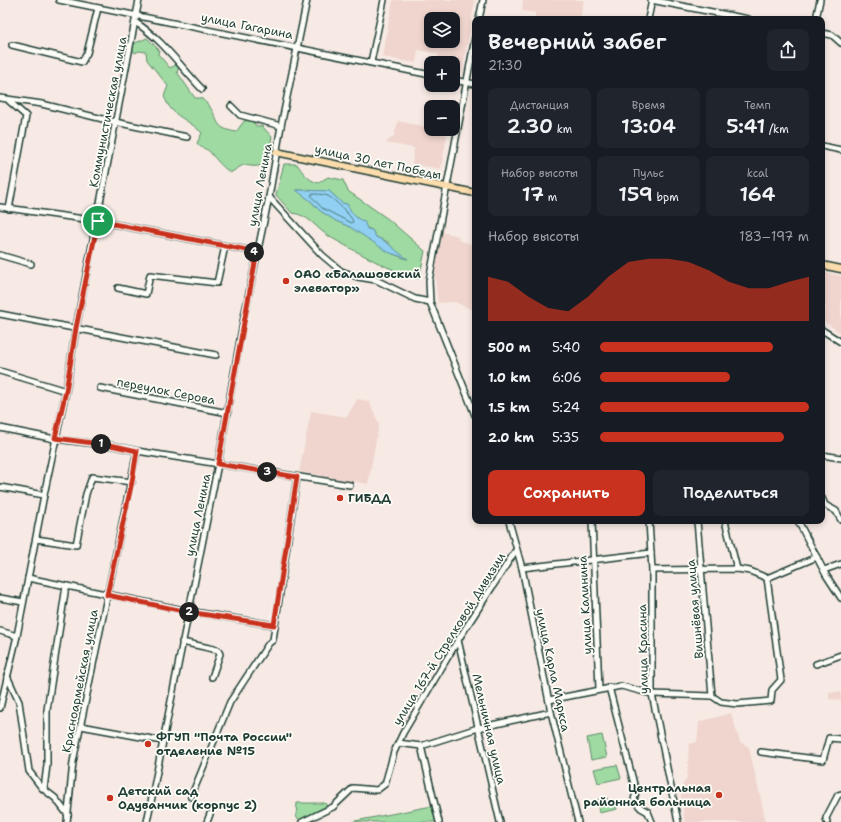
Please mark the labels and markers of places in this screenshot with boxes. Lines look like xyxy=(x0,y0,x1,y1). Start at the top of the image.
pin xyxy=(81,204,115,238)
pin: 4 xyxy=(244,242,264,262)
place label: ОАО «Балашовский элеватор» xyxy=(294,266,421,296)
marker: ОАО «Балашовский элеватор» xyxy=(281,276,291,286)
pin: 1 xyxy=(91,434,111,454)
pin: 3 xyxy=(257,462,277,482)
place label: ГИБДД xyxy=(348,490,391,506)
marker: ГИБДД xyxy=(335,493,345,503)
pin: 2 xyxy=(179,602,199,622)
place label: ФГУП "Почта России" отделение №15 xyxy=(156,729,292,759)
marker: ФГУП "Почта России" отделение №15 xyxy=(143,739,153,749)
place label: Центральная районная больница xyxy=(584,780,712,810)
place label: Детский сад Одуванчик (корпус 2) xyxy=(118,783,257,813)
marker: Центральная районная больница xyxy=(714,790,724,800)
marker: Детский сад Одуванчик (корпус 2) xyxy=(105,793,115,803)

